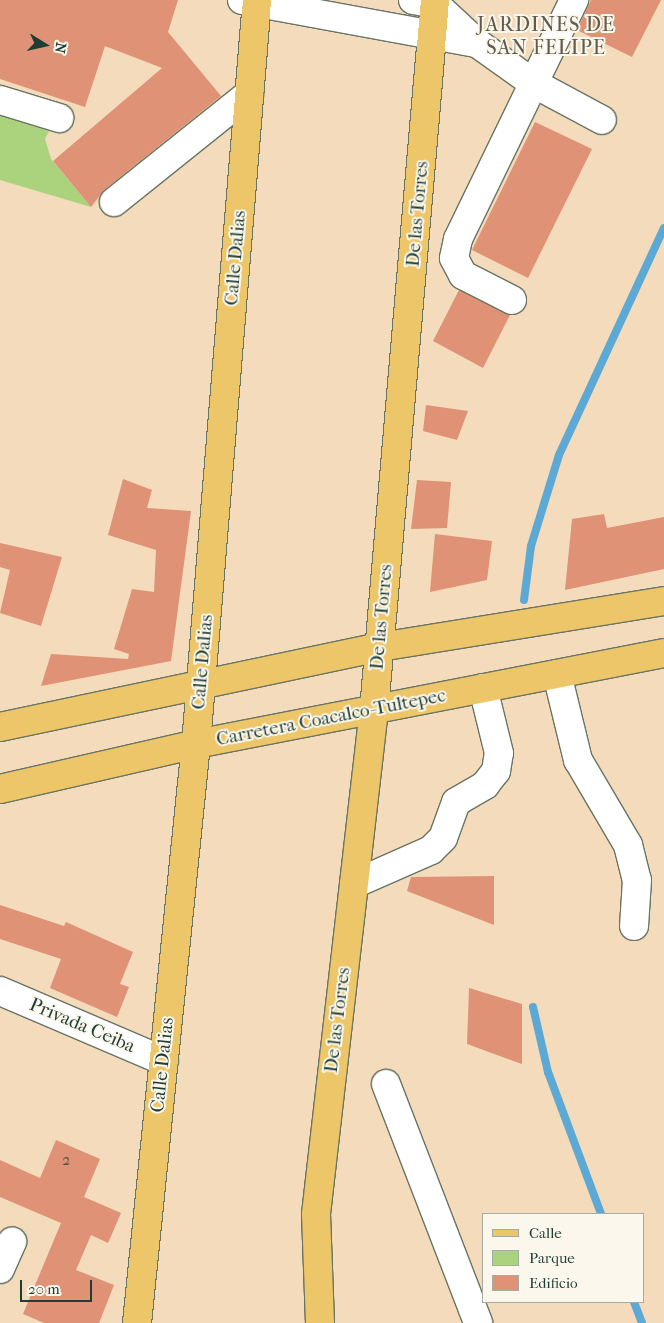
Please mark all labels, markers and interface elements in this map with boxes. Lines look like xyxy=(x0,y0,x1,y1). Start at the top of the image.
district label: JARDINES DE SAN FELIPE xyxy=(476,12,616,59)
north arrow xyxy=(20,20,70,70)
text: N xyxy=(51,41,70,54)
street label: De las Torres xyxy=(402,160,434,268)
street label: Calle Dalias xyxy=(220,209,252,307)
street label: De las Torres xyxy=(366,563,398,671)
street label: Calle Dalias xyxy=(187,613,219,711)
street label: Carretera Coacalco-Tultepec xyxy=(214,685,448,751)
street label: De las Torres xyxy=(320,966,356,1074)
street label: Privada Ceiba xyxy=(26,994,138,1058)
street label: Calle Dalias xyxy=(147,1016,179,1114)
house number: 2 xyxy=(62,1150,70,1170)
legend xyxy=(482,1213,644,1303)
text: Calle xyxy=(529,1224,562,1242)
text: Parque xyxy=(529,1249,575,1267)
scale bar xyxy=(22,1270,95,1302)
text: Edificio xyxy=(529,1274,578,1292)
text: 20 m xyxy=(28,1280,60,1298)

